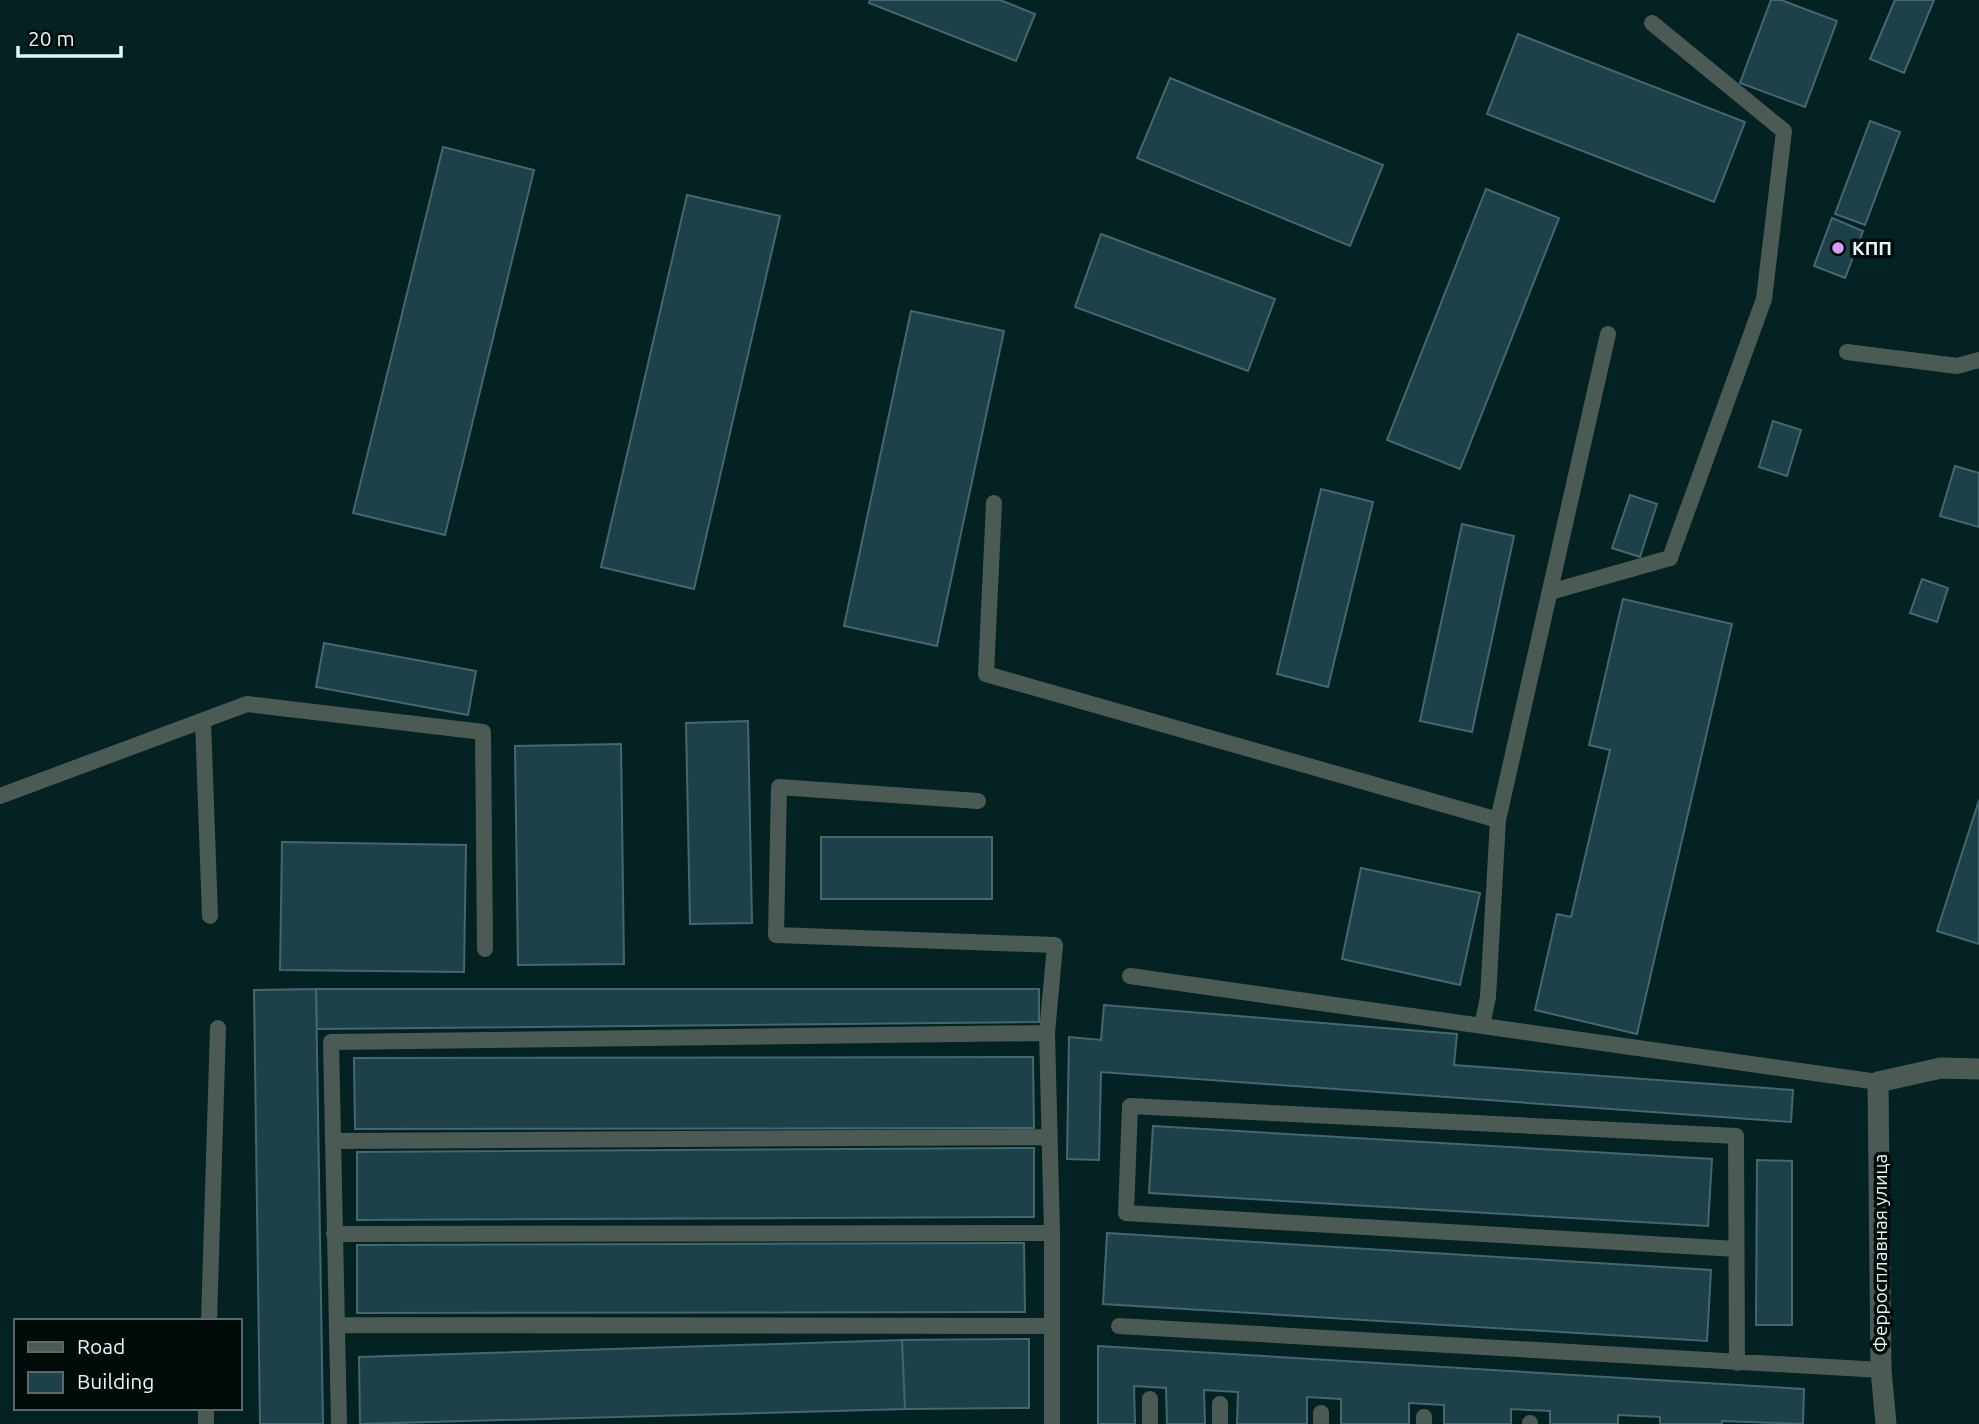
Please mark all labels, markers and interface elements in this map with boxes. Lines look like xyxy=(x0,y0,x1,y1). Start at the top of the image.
scale bar xyxy=(18,14,121,58)
text: 20 m xyxy=(28,26,75,50)
place label: КПП xyxy=(1852,237,1892,259)
marker: КПП xyxy=(1830,240,1846,256)
street label: Ферросплавная улица xyxy=(1869,1154,1891,1352)
legend xyxy=(14,1319,242,1410)
text: Road xyxy=(77,1334,125,1358)
text: Building xyxy=(77,1369,154,1393)

